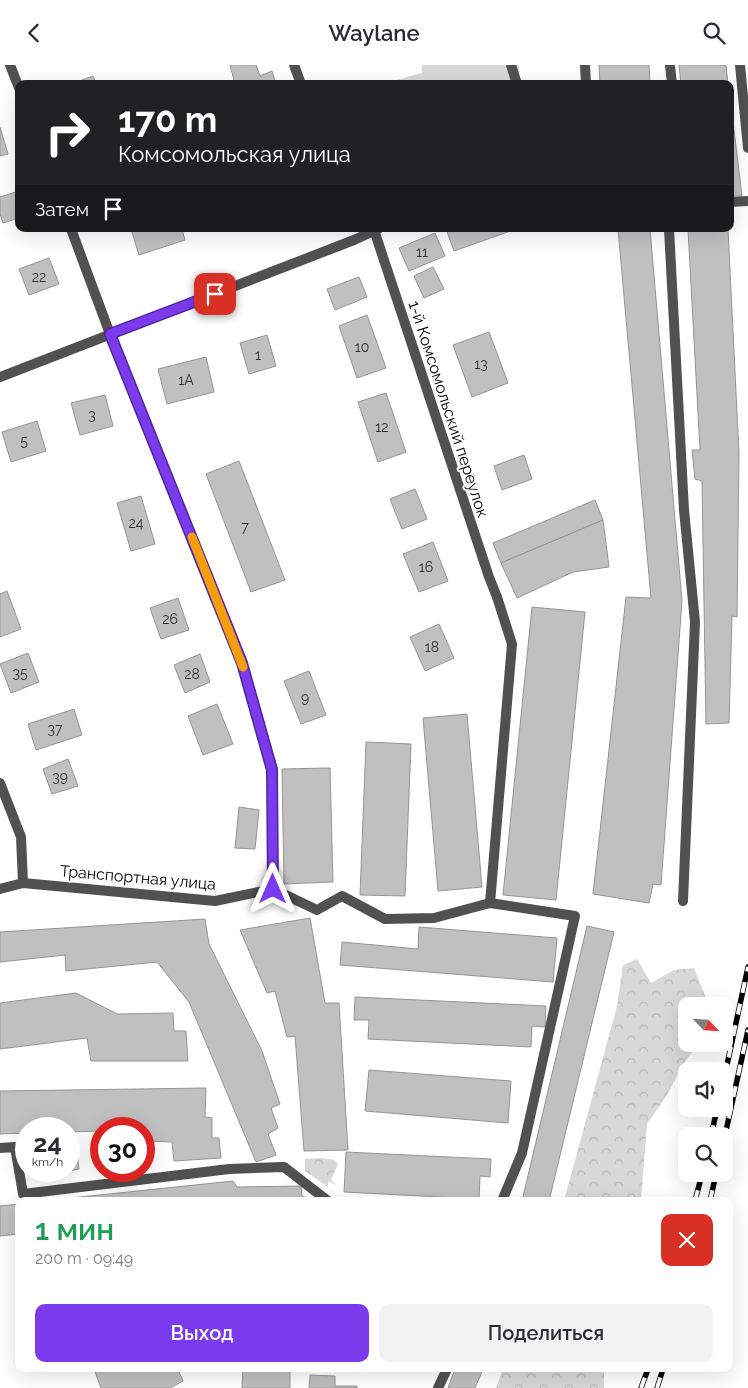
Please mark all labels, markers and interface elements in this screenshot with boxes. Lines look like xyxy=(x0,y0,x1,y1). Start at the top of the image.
icon: back xyxy=(20,19,48,47)
icon: search xyxy=(700,19,728,47)
text: Waylane xyxy=(328,20,420,46)
text: 170 m xyxy=(118,99,217,140)
icon: right xyxy=(35,100,100,165)
text: Комсомольская улица xyxy=(118,141,351,167)
icon: arrive xyxy=(99,195,127,223)
text: Затем xyxy=(35,198,89,220)
house number: 11 xyxy=(416,244,428,260)
house number: 22 xyxy=(32,269,46,285)
pin xyxy=(194,273,236,315)
icon: arrive xyxy=(201,280,229,308)
street label: 1-й Комсомольский переулок xyxy=(404,298,493,520)
house number: 10 xyxy=(355,339,369,355)
house number: 1 xyxy=(255,347,261,363)
house number: 13 xyxy=(474,356,488,372)
house number: 1А xyxy=(178,372,194,388)
house number: 3 xyxy=(88,407,96,423)
house number: 12 xyxy=(375,419,389,435)
house number: 5 xyxy=(20,433,28,449)
house number: 24 xyxy=(129,515,144,531)
house number: 7 xyxy=(241,519,249,535)
house number: 16 xyxy=(419,559,433,575)
house number: 26 xyxy=(162,611,178,627)
house number: 18 xyxy=(425,639,439,655)
house number: 35 xyxy=(12,665,28,681)
house number: 28 xyxy=(184,666,200,682)
house number: 9 xyxy=(301,690,309,706)
house number: 37 xyxy=(48,721,63,737)
house number: 39 xyxy=(52,769,68,785)
street label: Транспортная улица xyxy=(59,861,217,894)
position arrow xyxy=(246,862,298,914)
north arrow xyxy=(678,997,732,1053)
map controls xyxy=(678,997,733,1182)
button: sound xyxy=(678,1062,733,1117)
speed limit sign: 30 xyxy=(90,1117,155,1182)
button: search xyxy=(678,1127,733,1182)
text: 24 xyxy=(33,1128,62,1158)
text: km/h xyxy=(32,1155,63,1169)
text: 1 мин xyxy=(35,1212,114,1247)
button: close xyxy=(661,1214,713,1266)
text: 200 m · 09:49 xyxy=(35,1249,133,1268)
button: Выход xyxy=(35,1304,369,1362)
button: Поделиться xyxy=(379,1304,713,1362)

